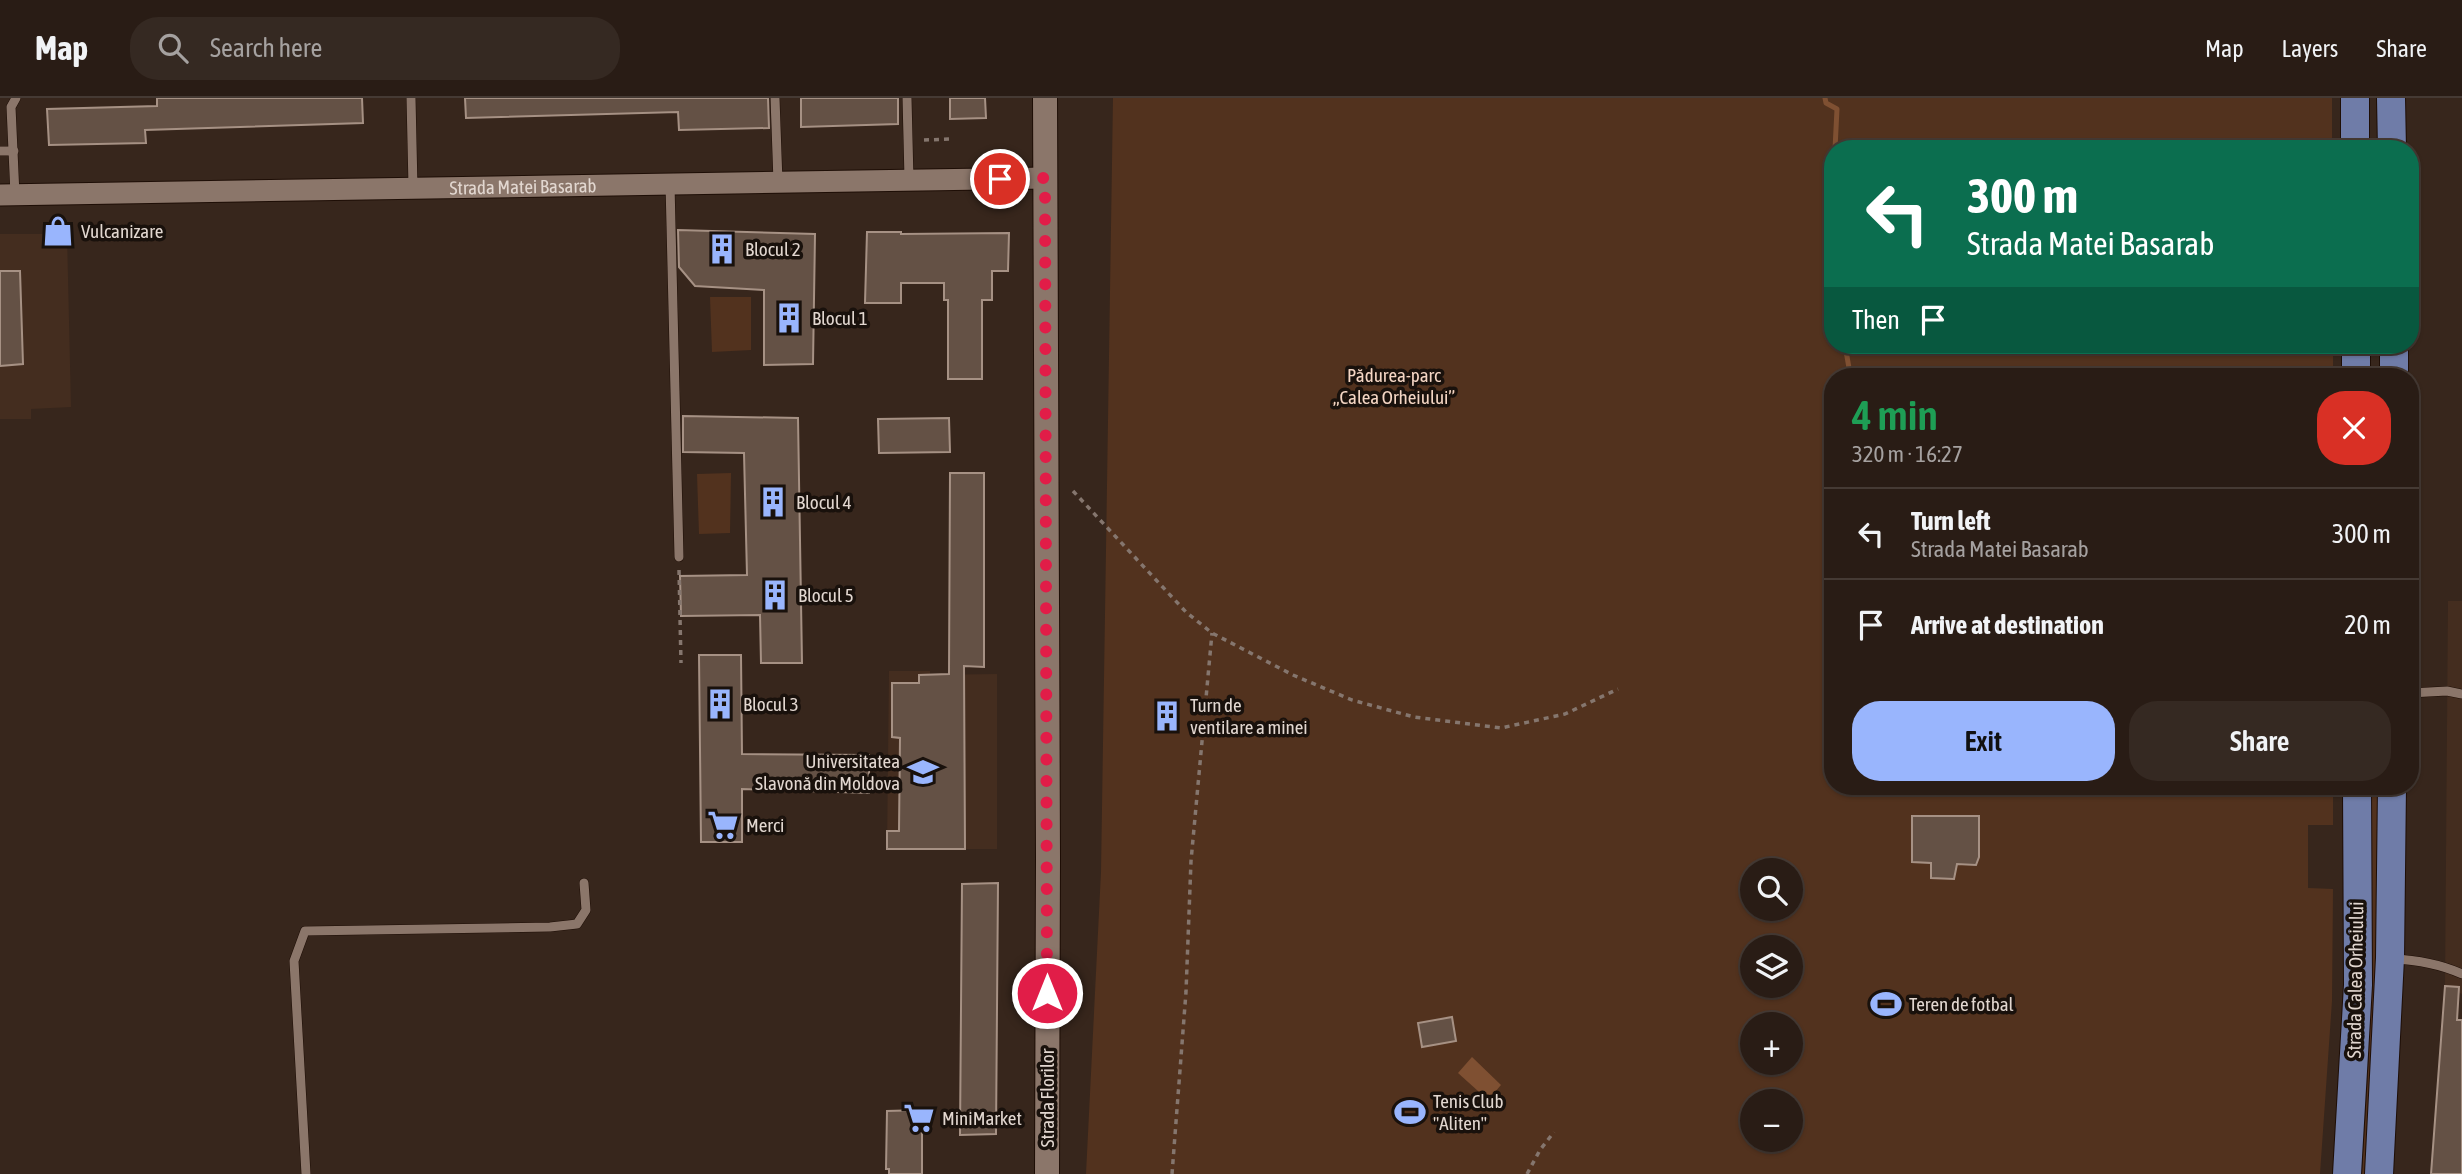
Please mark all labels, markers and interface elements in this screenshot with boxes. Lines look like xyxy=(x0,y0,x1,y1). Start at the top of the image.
search box xyxy=(130,17,620,80)
text: Map xyxy=(35,29,88,67)
icon: search xyxy=(154,29,192,67)
text: Search here xyxy=(210,33,322,63)
text: Map xyxy=(2205,35,2244,62)
text: Layers xyxy=(2282,35,2338,62)
text: Share xyxy=(2376,35,2427,62)
pin xyxy=(970,149,1030,209)
icon: arrive xyxy=(981,160,1019,198)
text: 300 m xyxy=(1967,167,2078,223)
icon: left xyxy=(1852,168,1943,259)
street label: Strada Matei Basarab xyxy=(449,174,597,199)
shop icon: Vulcanizare xyxy=(41,214,75,248)
place label: Vulcanizare xyxy=(81,220,163,242)
text: Strada Matei Basarab xyxy=(1967,225,2214,262)
building icon: Blocul 2 xyxy=(705,232,739,266)
place label: Blocul 2 xyxy=(745,238,801,260)
building icon: Blocul 1 xyxy=(772,301,806,335)
icon: arrive xyxy=(1914,301,1952,339)
text: Then xyxy=(1852,305,1900,335)
place label: Blocul 1 xyxy=(812,307,868,329)
park label: Pădurea-parc „Calea Orheiului” xyxy=(1333,364,1455,408)
text: 4 min xyxy=(1852,391,1938,439)
button: close xyxy=(2317,391,2391,465)
text: 320 m · 16:27 xyxy=(1852,441,1963,467)
building icon: Blocul 4 xyxy=(756,485,790,519)
place label: Blocul 4 xyxy=(796,491,852,513)
text: Turn left xyxy=(1911,506,1991,536)
icon: left xyxy=(1852,515,1890,553)
text: 300 m xyxy=(2332,519,2391,549)
text: Strada Matei Basarab xyxy=(1911,536,2089,562)
building icon: Blocul 5 xyxy=(758,578,792,612)
place label: Blocul 5 xyxy=(798,584,854,606)
icon: arrive xyxy=(1852,606,1890,644)
text: Arrive at destination xyxy=(1911,610,2104,640)
text: 20 m xyxy=(2344,610,2391,640)
building icon: Blocul 3 xyxy=(703,687,737,721)
place label: Blocul 3 xyxy=(743,693,799,715)
place label: Turn de ventilare a minei xyxy=(1190,694,1308,738)
building icon: Turn de ventilare a minei xyxy=(1150,699,1184,733)
button: Exit xyxy=(1852,701,2115,781)
button: Share xyxy=(2129,701,2391,781)
place label: Universitatea Slavonă din Moldova xyxy=(755,750,900,794)
school or university icon: Universitatea Slavonă din Moldova xyxy=(906,755,940,789)
supermarket icon: Merci xyxy=(706,808,740,842)
place label: Merci xyxy=(746,814,784,836)
map controls xyxy=(1740,858,1803,1152)
button: search xyxy=(1740,858,1803,921)
street label: Strada Calea Orheiului xyxy=(2343,901,2367,1059)
button: layers xyxy=(1740,935,1803,998)
position arrow xyxy=(1010,956,1084,1030)
sports icon: Teren de fotbal xyxy=(1869,987,1903,1021)
place label: Teren de fotbal xyxy=(1909,993,2014,1015)
button: + xyxy=(1740,1012,1803,1075)
street label: Strada Florilor xyxy=(1036,1048,1058,1147)
button: − xyxy=(1740,1089,1803,1152)
place label: Tenis Club "Aliten" xyxy=(1433,1090,1504,1134)
sports icon: Tenis Club "Aliten" xyxy=(1393,1095,1427,1129)
supermarket icon: MiniMarket xyxy=(902,1101,936,1135)
place label: MiniMarket xyxy=(942,1107,1022,1129)

